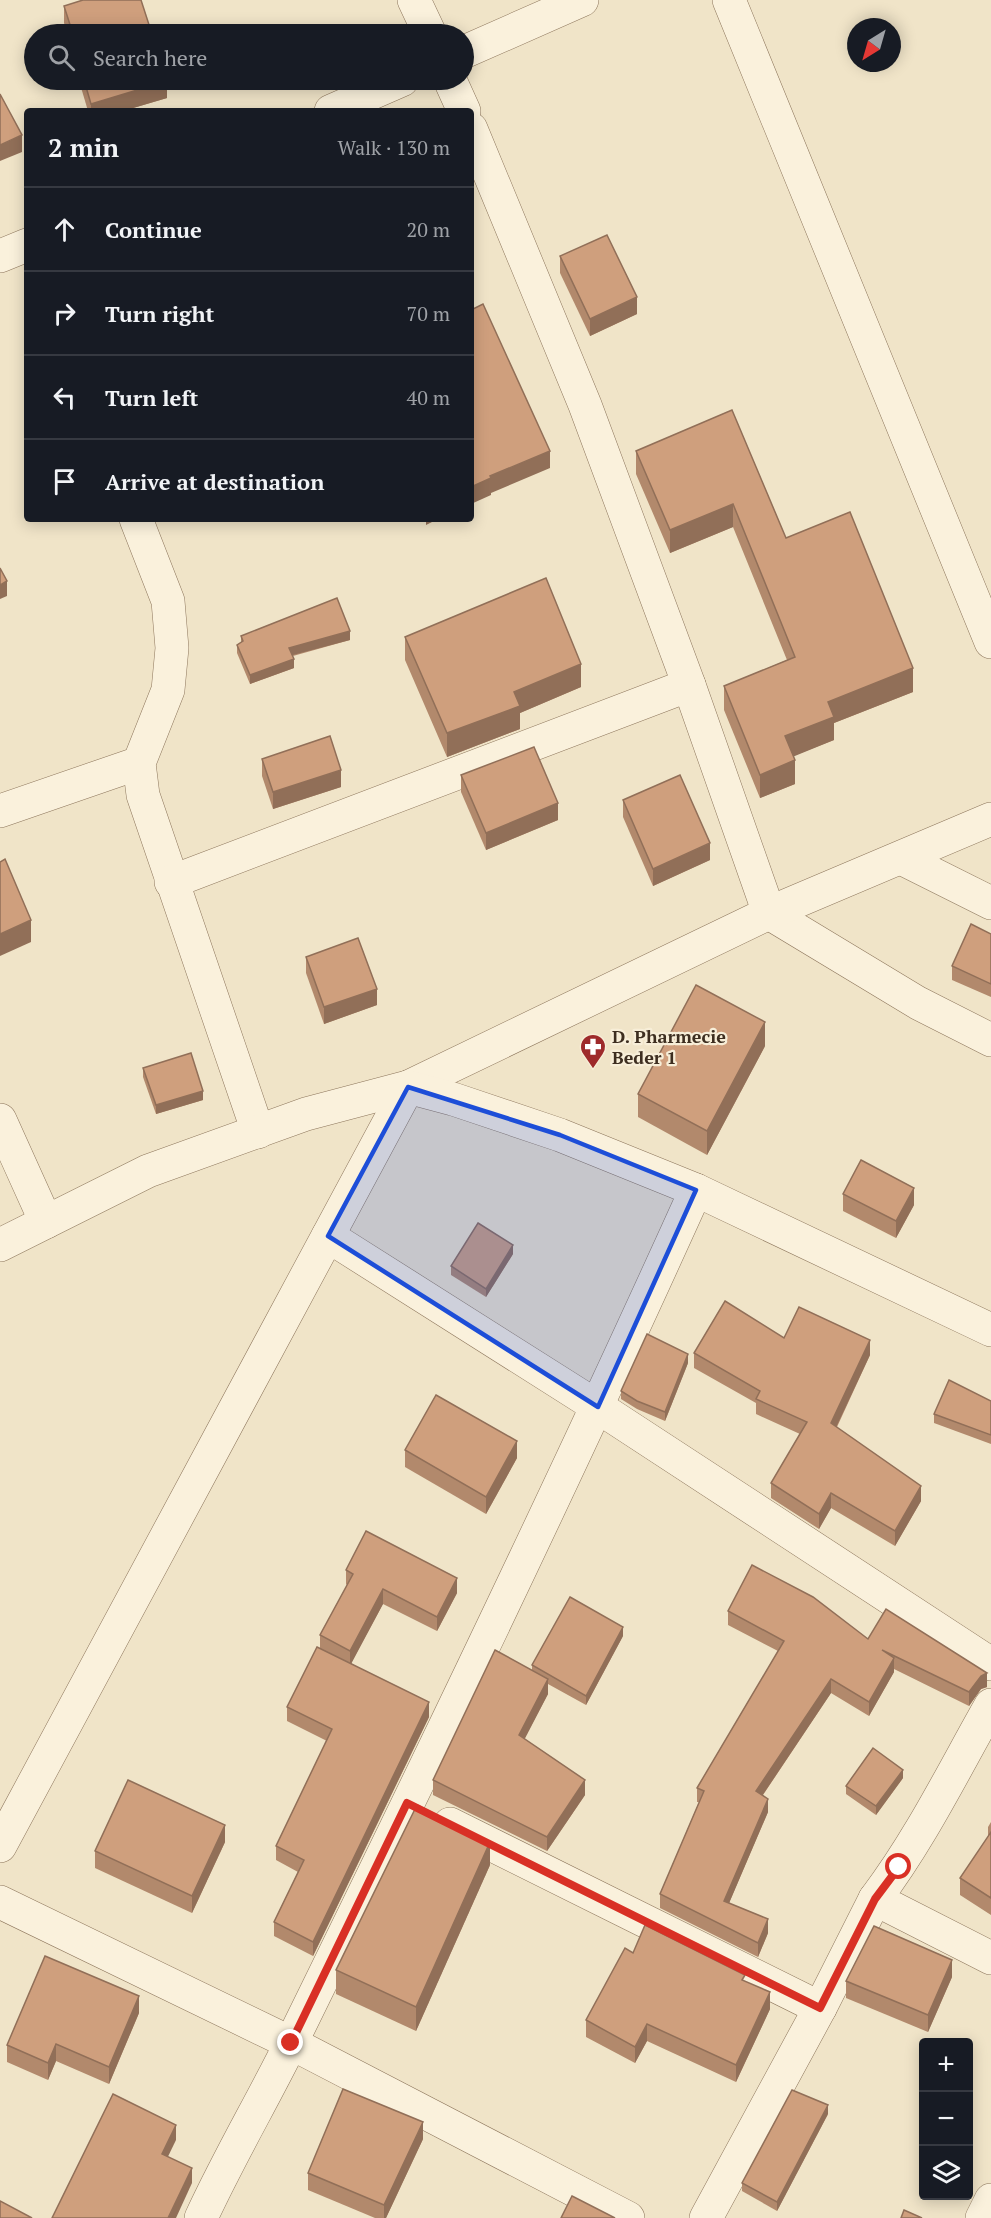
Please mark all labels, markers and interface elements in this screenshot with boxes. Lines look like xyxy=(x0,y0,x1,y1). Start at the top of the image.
north arrow xyxy=(847,18,901,72)
search box xyxy=(24,24,474,90)
icon: search xyxy=(45,41,78,74)
text: Search here xyxy=(93,43,207,72)
text: 2 min xyxy=(48,130,119,164)
text: Walk · 130 m xyxy=(338,134,450,161)
icon: ahead xyxy=(48,213,81,246)
text: Continue xyxy=(105,215,202,244)
text: 20 m xyxy=(407,216,450,243)
icon: right xyxy=(48,297,81,330)
text: Turn right xyxy=(105,299,214,328)
text: 70 m xyxy=(407,300,450,327)
icon: left xyxy=(48,381,81,414)
text: Turn left xyxy=(105,383,198,412)
text: 40 m xyxy=(407,384,450,411)
icon: arrive xyxy=(48,465,81,498)
text: Arrive at destination xyxy=(105,467,324,496)
place label: D. Pharmecie Beder 1 xyxy=(612,1024,726,1069)
pharmacy icon: D. Pharmecie Beder 1 xyxy=(578,1032,608,1070)
route start xyxy=(885,1853,911,1879)
route end xyxy=(277,2029,303,2055)
map controls xyxy=(919,2038,973,2200)
button: + xyxy=(919,2038,973,2092)
button: − xyxy=(919,2092,973,2146)
button: layers xyxy=(919,2146,973,2200)

